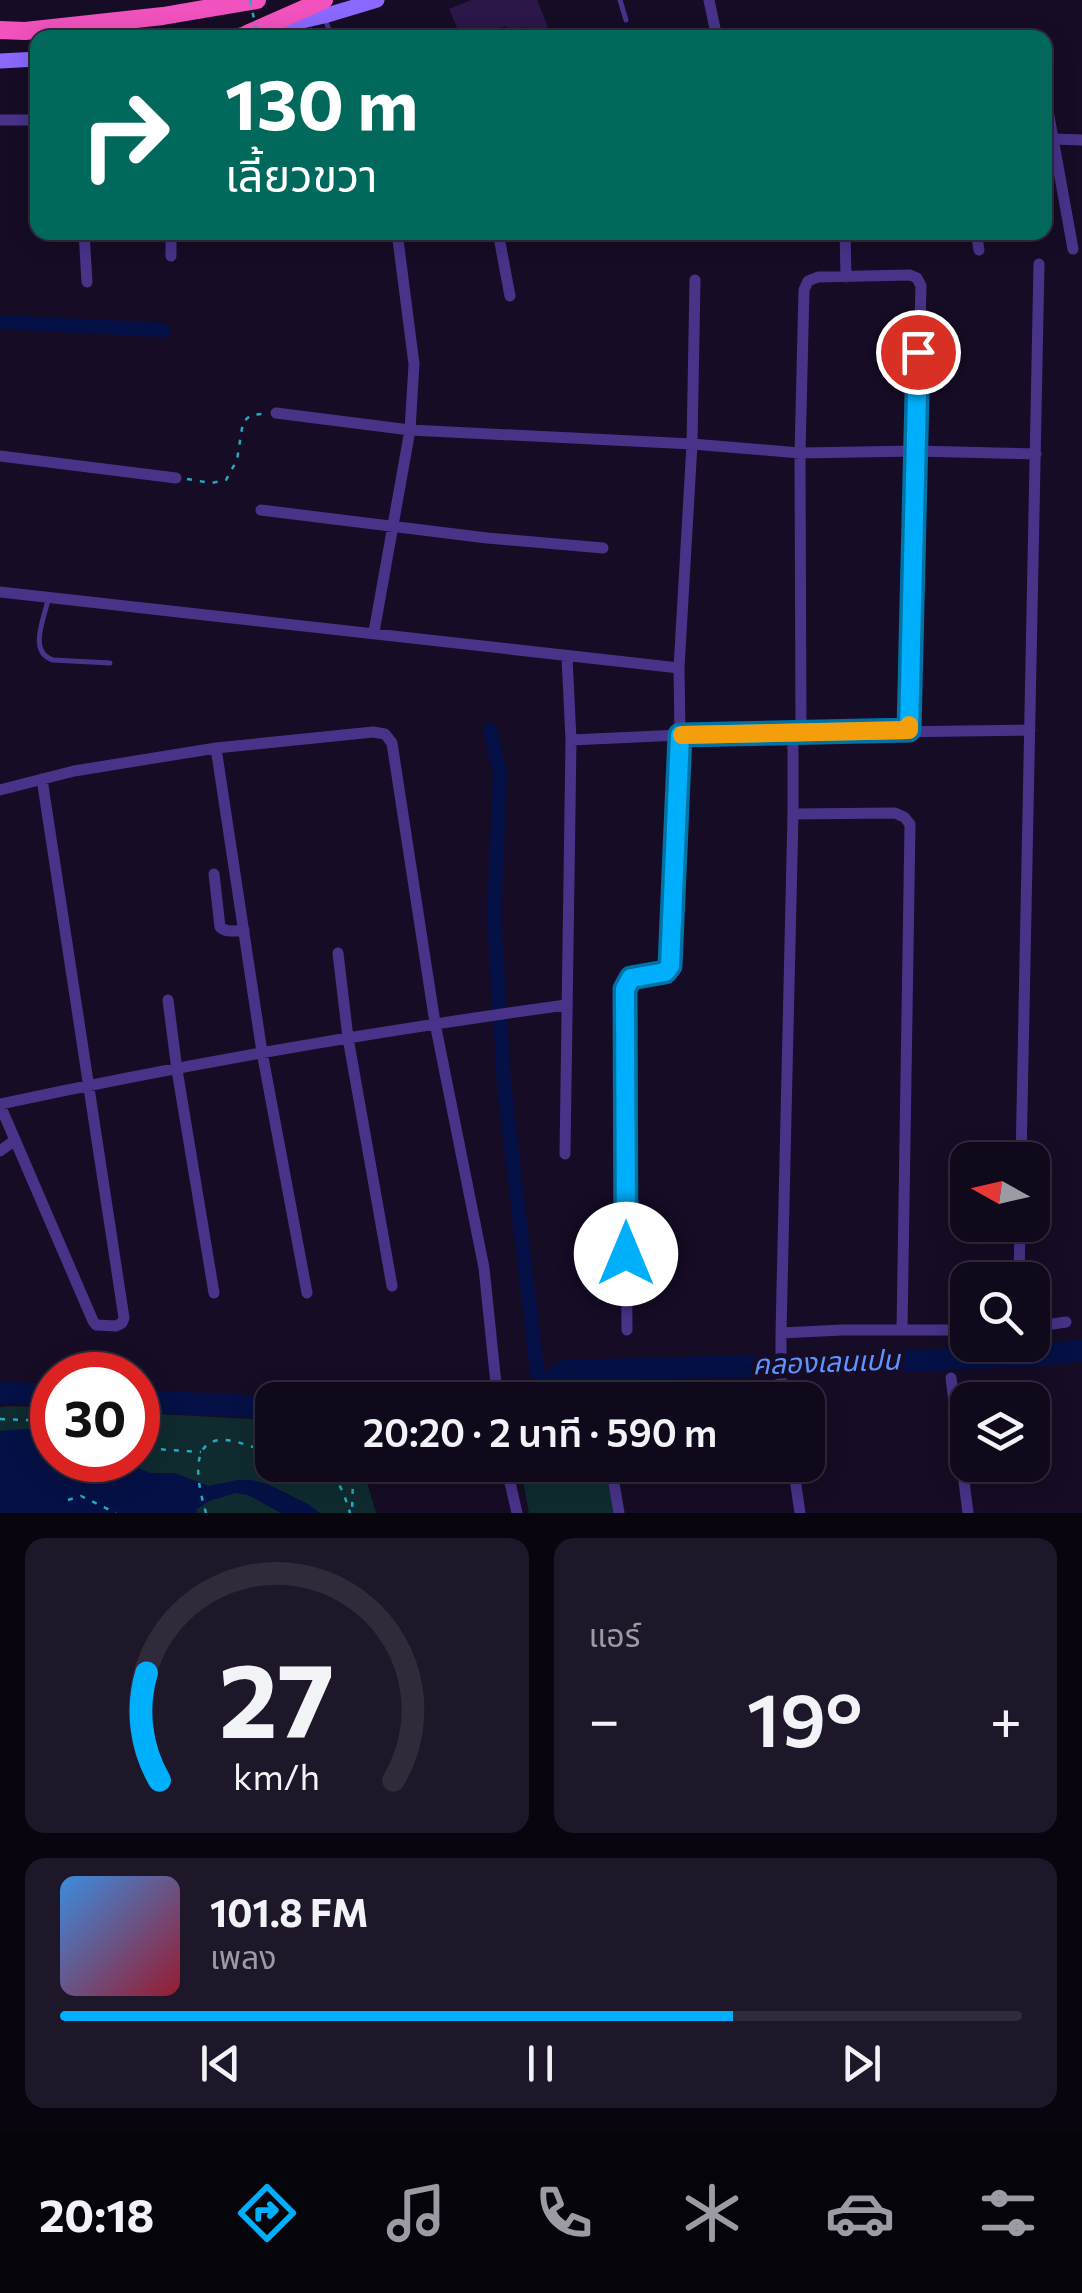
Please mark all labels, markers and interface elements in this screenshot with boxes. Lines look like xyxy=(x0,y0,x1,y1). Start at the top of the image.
text: 130 m xyxy=(225,59,418,144)
icon: right xyxy=(60,70,190,200)
text: เลี้ยวขวา xyxy=(225,146,377,201)
pin xyxy=(876,310,961,395)
icon: arrive xyxy=(891,325,946,380)
north arrow xyxy=(950,1142,1050,1242)
map controls xyxy=(950,1142,1050,1482)
position arrow xyxy=(574,1202,678,1306)
button: search xyxy=(950,1262,1050,1362)
water label: คลองเลนเปน xyxy=(752,1341,902,1381)
speed limit sign: 30 xyxy=(30,1352,160,1482)
button: layers xyxy=(950,1382,1050,1482)
text: 20:20 · 2 นาที · 590 m xyxy=(363,1408,717,1455)
text: แอร์ xyxy=(589,1614,640,1654)
text: 27 xyxy=(219,1632,335,1759)
text: 19° xyxy=(747,1671,863,1762)
text: − xyxy=(589,1684,620,1751)
text: + xyxy=(990,1684,1022,1751)
text: km/h xyxy=(233,1754,320,1797)
text: 101.8 FM xyxy=(210,1888,368,1935)
text: เพลง xyxy=(210,1936,277,1976)
icon: previous xyxy=(193,2036,248,2091)
icon: pause xyxy=(513,2036,568,2091)
icon: next xyxy=(834,2036,889,2091)
icon: directions xyxy=(232,2178,302,2248)
icon: music xyxy=(381,2178,451,2248)
icon: phone xyxy=(529,2178,599,2248)
icon: climate xyxy=(677,2178,747,2248)
icon: car xyxy=(825,2178,895,2248)
icon: filters xyxy=(973,2178,1043,2248)
text: 20:18 xyxy=(39,2186,154,2241)

